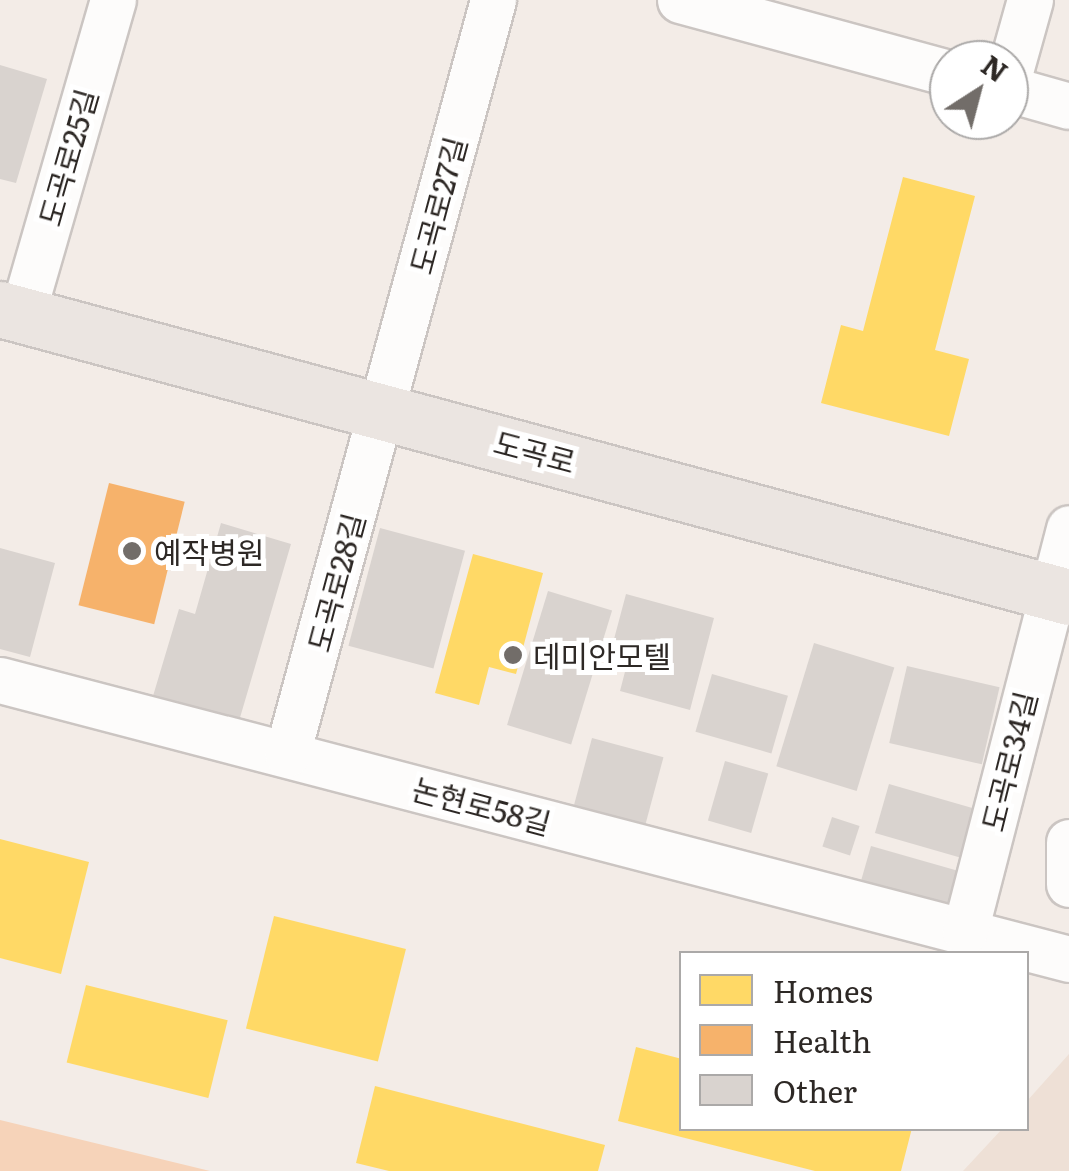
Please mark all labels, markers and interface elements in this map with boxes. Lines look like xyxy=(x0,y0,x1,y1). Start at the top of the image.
north arrow xyxy=(929,40,1029,140)
text: N xyxy=(974,43,1017,91)
street label: 도곡로25길 xyxy=(30,84,104,230)
street label: 도곡로27길 xyxy=(401,132,473,278)
street label: 도곡로 xyxy=(490,423,580,479)
street label: 도곡로28길 xyxy=(299,509,371,655)
place label: 예작병원 xyxy=(154,533,264,569)
marker: 예작병원 xyxy=(119,538,145,564)
place label: 데미안모텔 xyxy=(533,637,671,673)
marker: 데미안모텔 xyxy=(502,644,524,666)
street label: 도곡로34길 xyxy=(973,687,1043,835)
street label: 논현로58길 xyxy=(409,769,555,841)
legend xyxy=(679,951,1029,1131)
text: Homes xyxy=(773,968,873,1012)
text: Health xyxy=(773,1018,871,1062)
text: Other xyxy=(773,1068,857,1112)

